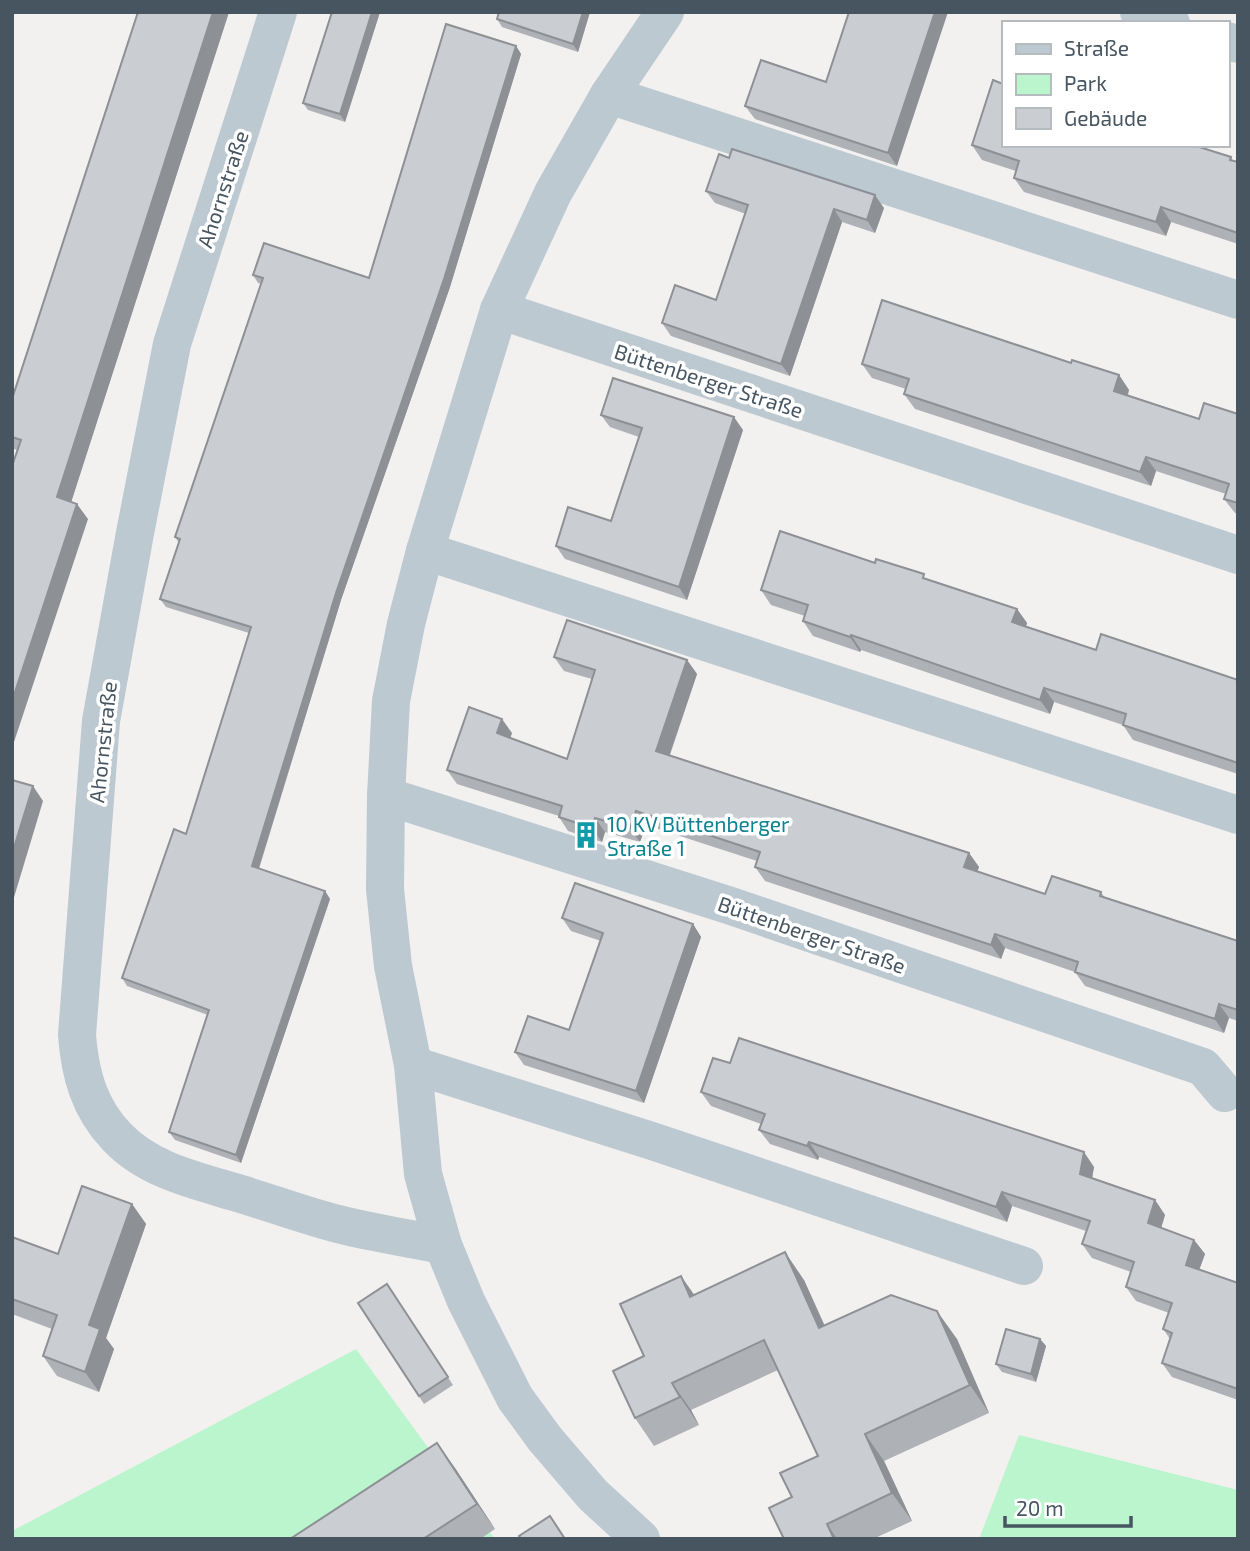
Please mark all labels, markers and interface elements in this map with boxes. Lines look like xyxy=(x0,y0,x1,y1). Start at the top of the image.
legend xyxy=(1002,21,1229,147)
text: Straße xyxy=(1064,35,1129,60)
text: Park xyxy=(1064,70,1107,95)
text: Gebäude xyxy=(1064,105,1147,130)
street label: Ahornstraße xyxy=(191,127,253,251)
street label: Büttenberger Straße xyxy=(612,338,806,422)
street label: Ahornstraße xyxy=(83,680,121,804)
place label: 10 KV Büttenberger Straße 1 xyxy=(607,811,790,860)
building icon: 10 KV Büttenberger Straße 1 xyxy=(571,820,601,850)
street label: Büttenberger Straße xyxy=(715,890,909,978)
scale bar xyxy=(1005,1484,1131,1528)
text: 20 m xyxy=(1016,1495,1064,1520)

